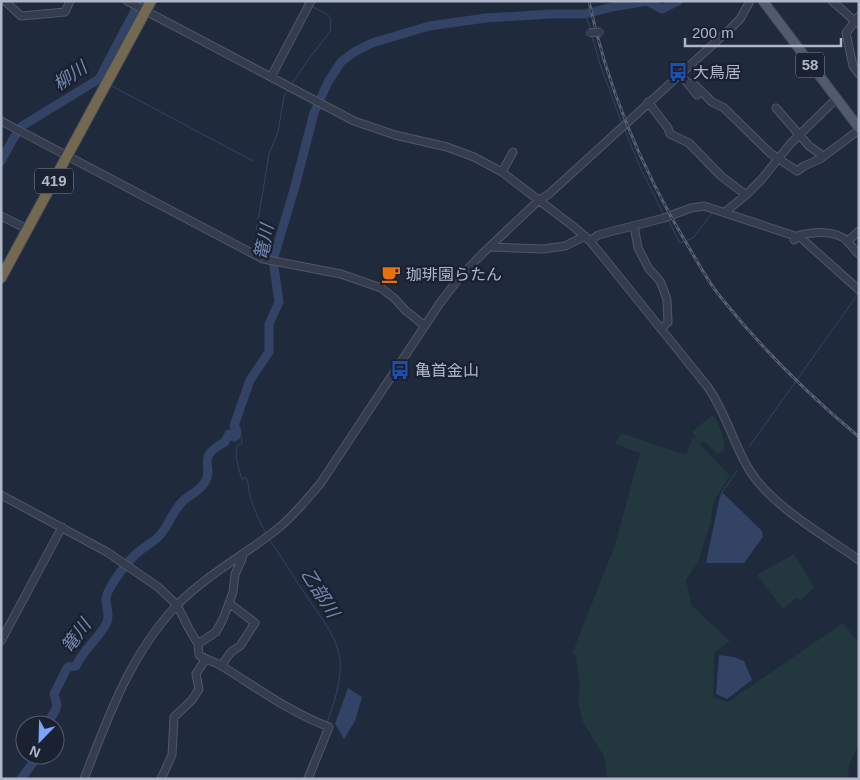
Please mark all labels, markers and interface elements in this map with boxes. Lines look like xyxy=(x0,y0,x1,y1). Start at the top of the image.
scale bar xyxy=(685,15,841,47)
text: 200 m xyxy=(692,24,734,41)
road number: 58 xyxy=(796,52,824,78)
water label: 柳川 xyxy=(50,56,92,95)
bus stop icon: 大鳥居 xyxy=(667,61,689,83)
place label: 大鳥居 xyxy=(693,64,741,81)
road number: 419 xyxy=(35,168,73,194)
water label: 篭川 xyxy=(251,220,278,262)
cafe icon: 珈琲園らたん xyxy=(380,263,402,285)
place label: 珈琲園らたん xyxy=(406,266,502,283)
bus stop icon: 亀首金山 xyxy=(389,359,411,381)
place label: 亀首金山 xyxy=(415,362,479,379)
water label: 乙部川 xyxy=(297,565,344,623)
water label: 篭川 xyxy=(57,614,96,656)
north arrow xyxy=(15,715,65,765)
text: N xyxy=(27,743,43,761)

